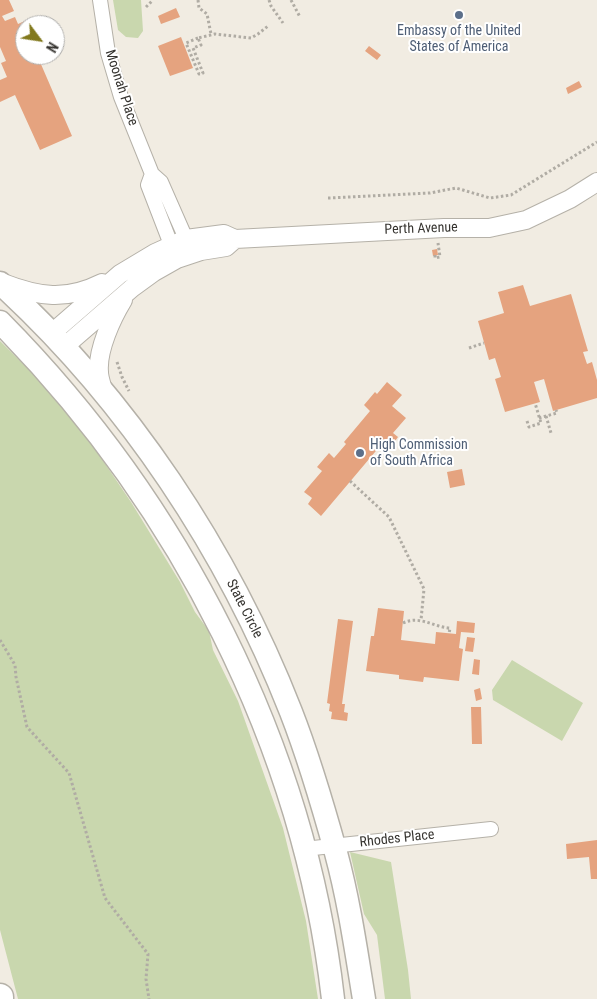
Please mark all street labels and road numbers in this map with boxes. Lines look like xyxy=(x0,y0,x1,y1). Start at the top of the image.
street label: Moonah Place xyxy=(101,48,141,128)
street label: Perth Avenue xyxy=(384,219,458,239)
street label: State Circle xyxy=(222,577,266,641)
street label: Rhodes Place xyxy=(359,827,435,851)

